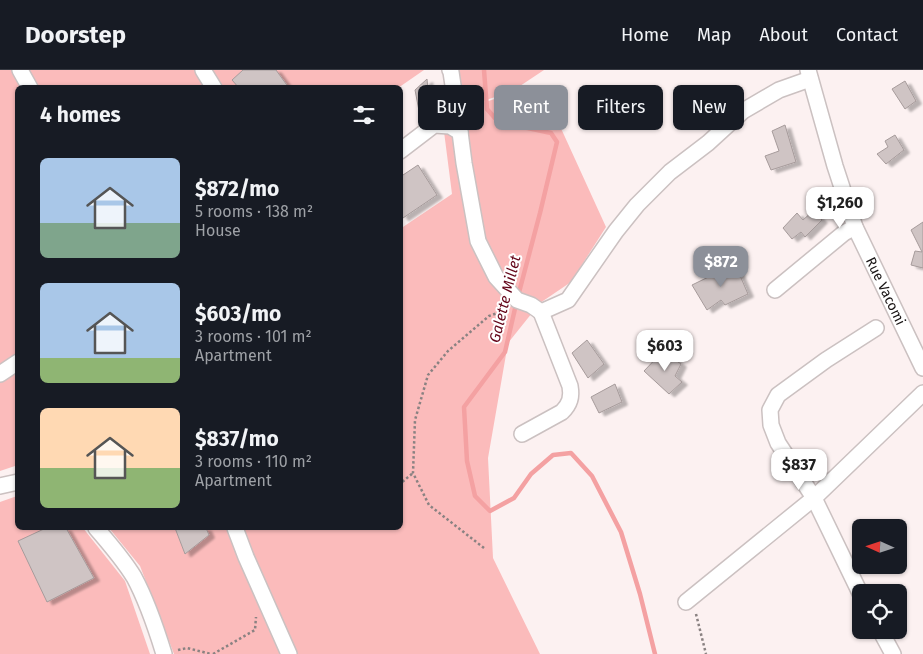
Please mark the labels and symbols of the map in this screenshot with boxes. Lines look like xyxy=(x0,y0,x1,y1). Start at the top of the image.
pin: $1,260 xyxy=(799,186,881,229)
pin: $872 xyxy=(691,246,751,288)
water label: Galette Millet xyxy=(485,253,525,345)
street label: Rue Vacomi xyxy=(862,254,909,328)
pin: $603 xyxy=(635,330,695,372)
pin: $837 xyxy=(769,448,829,491)
north arrow xyxy=(852,519,908,574)

